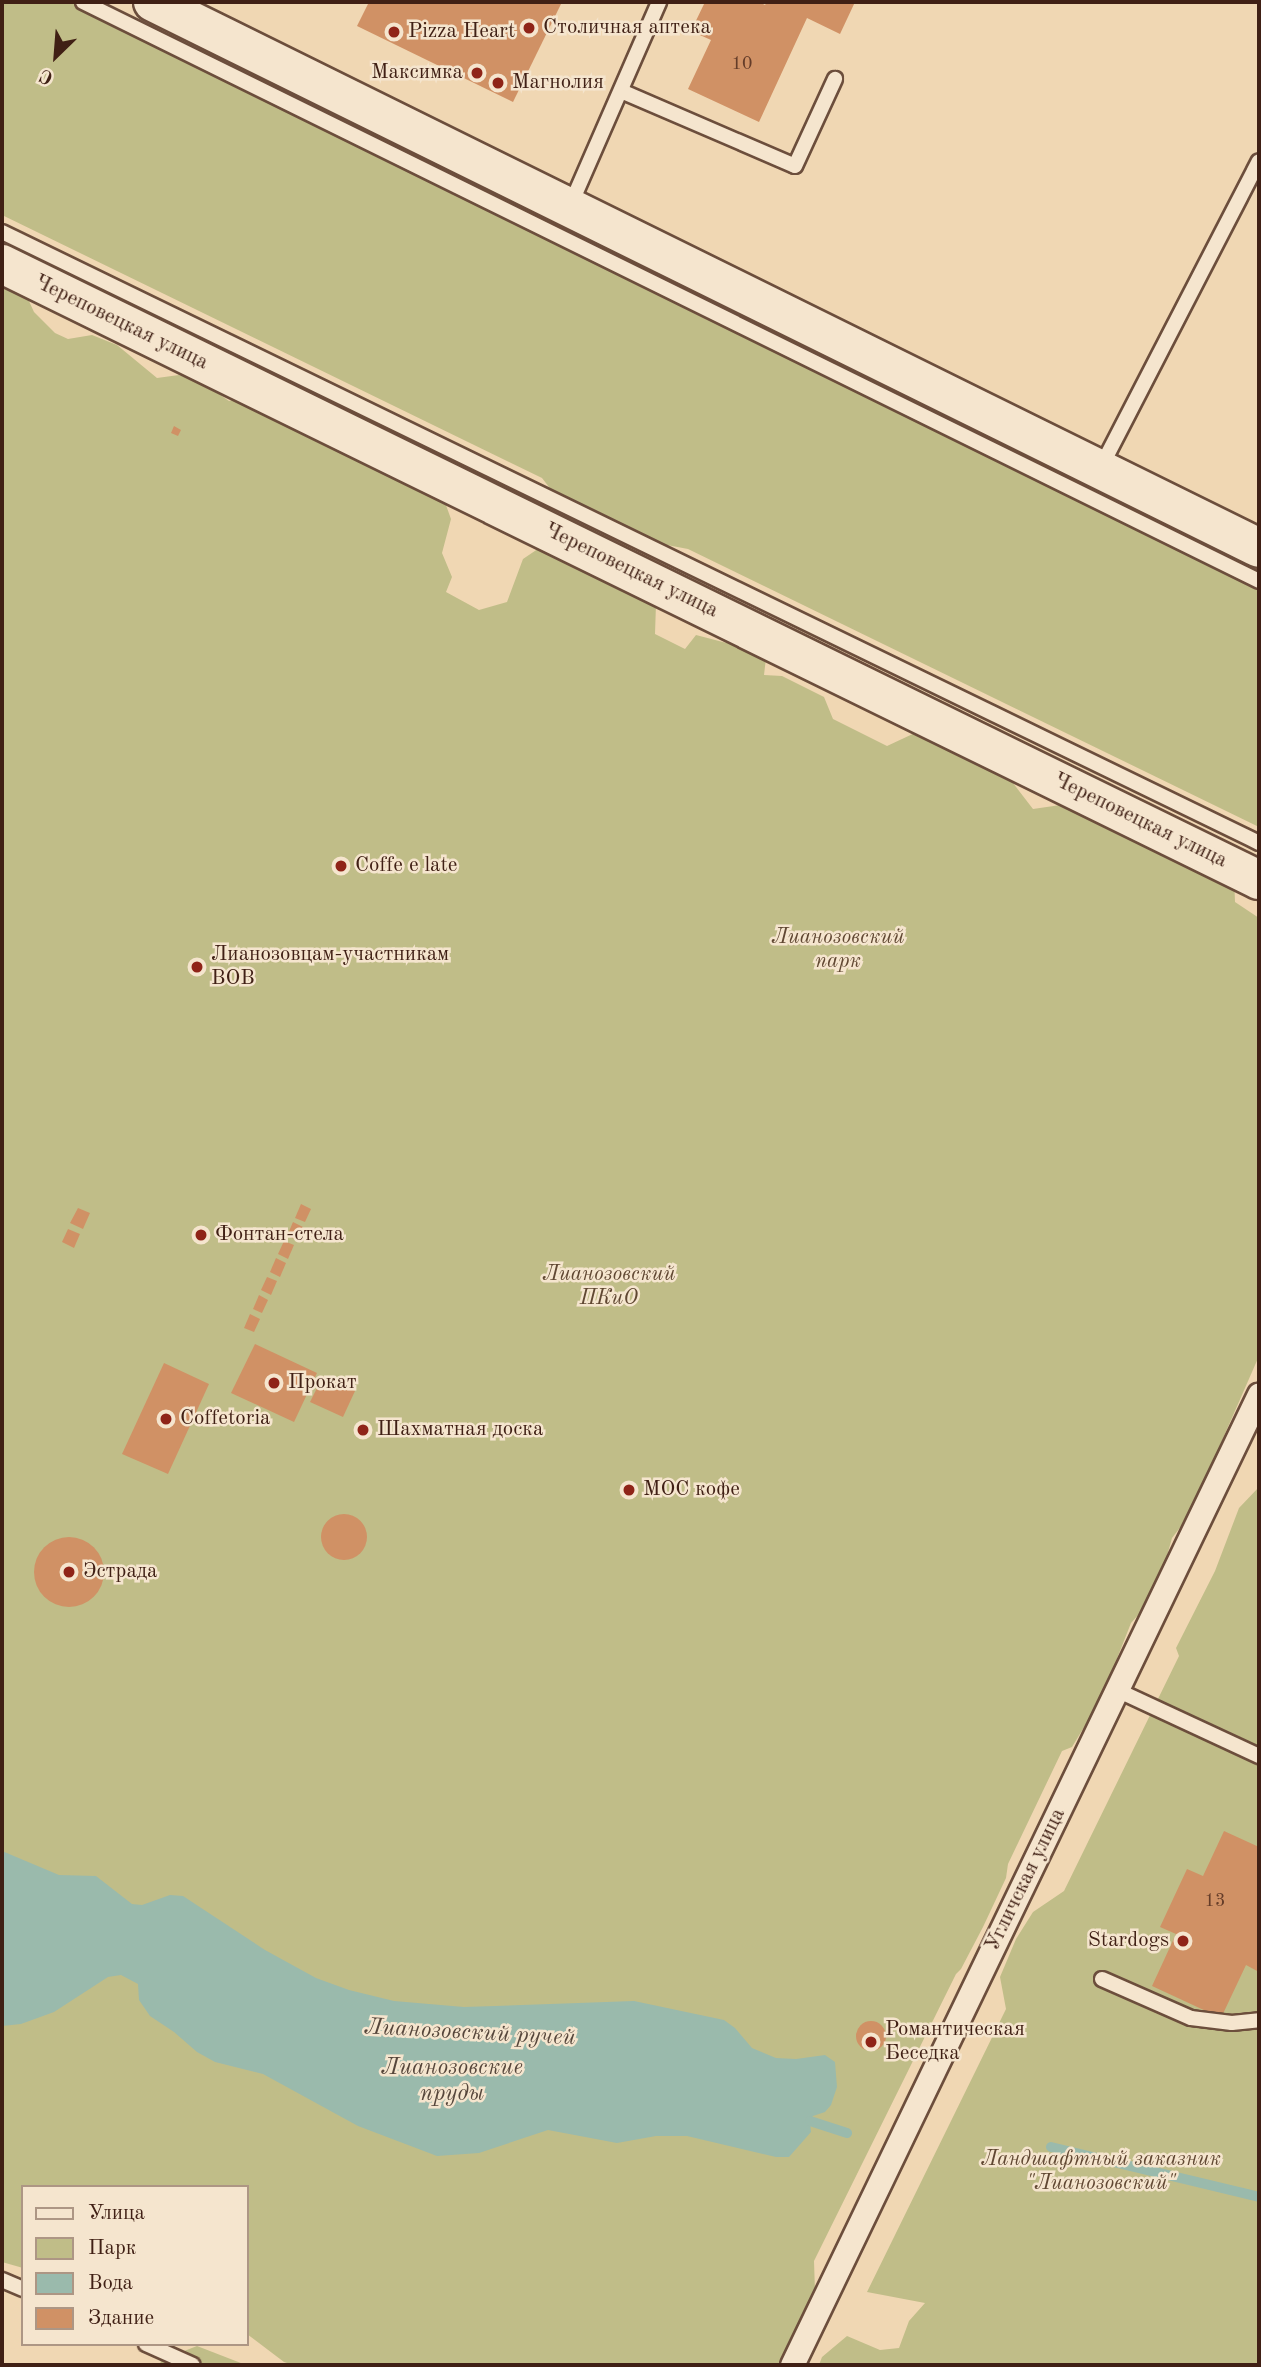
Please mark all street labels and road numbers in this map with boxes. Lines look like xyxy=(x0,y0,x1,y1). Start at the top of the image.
street label: Череповецкая улица xyxy=(30,270,212,376)
street label: Череповецкая улица xyxy=(540,518,722,624)
street label: Череповецкая улица xyxy=(1049,768,1231,874)
street label: Угличская улица xyxy=(980,1804,1072,1956)

